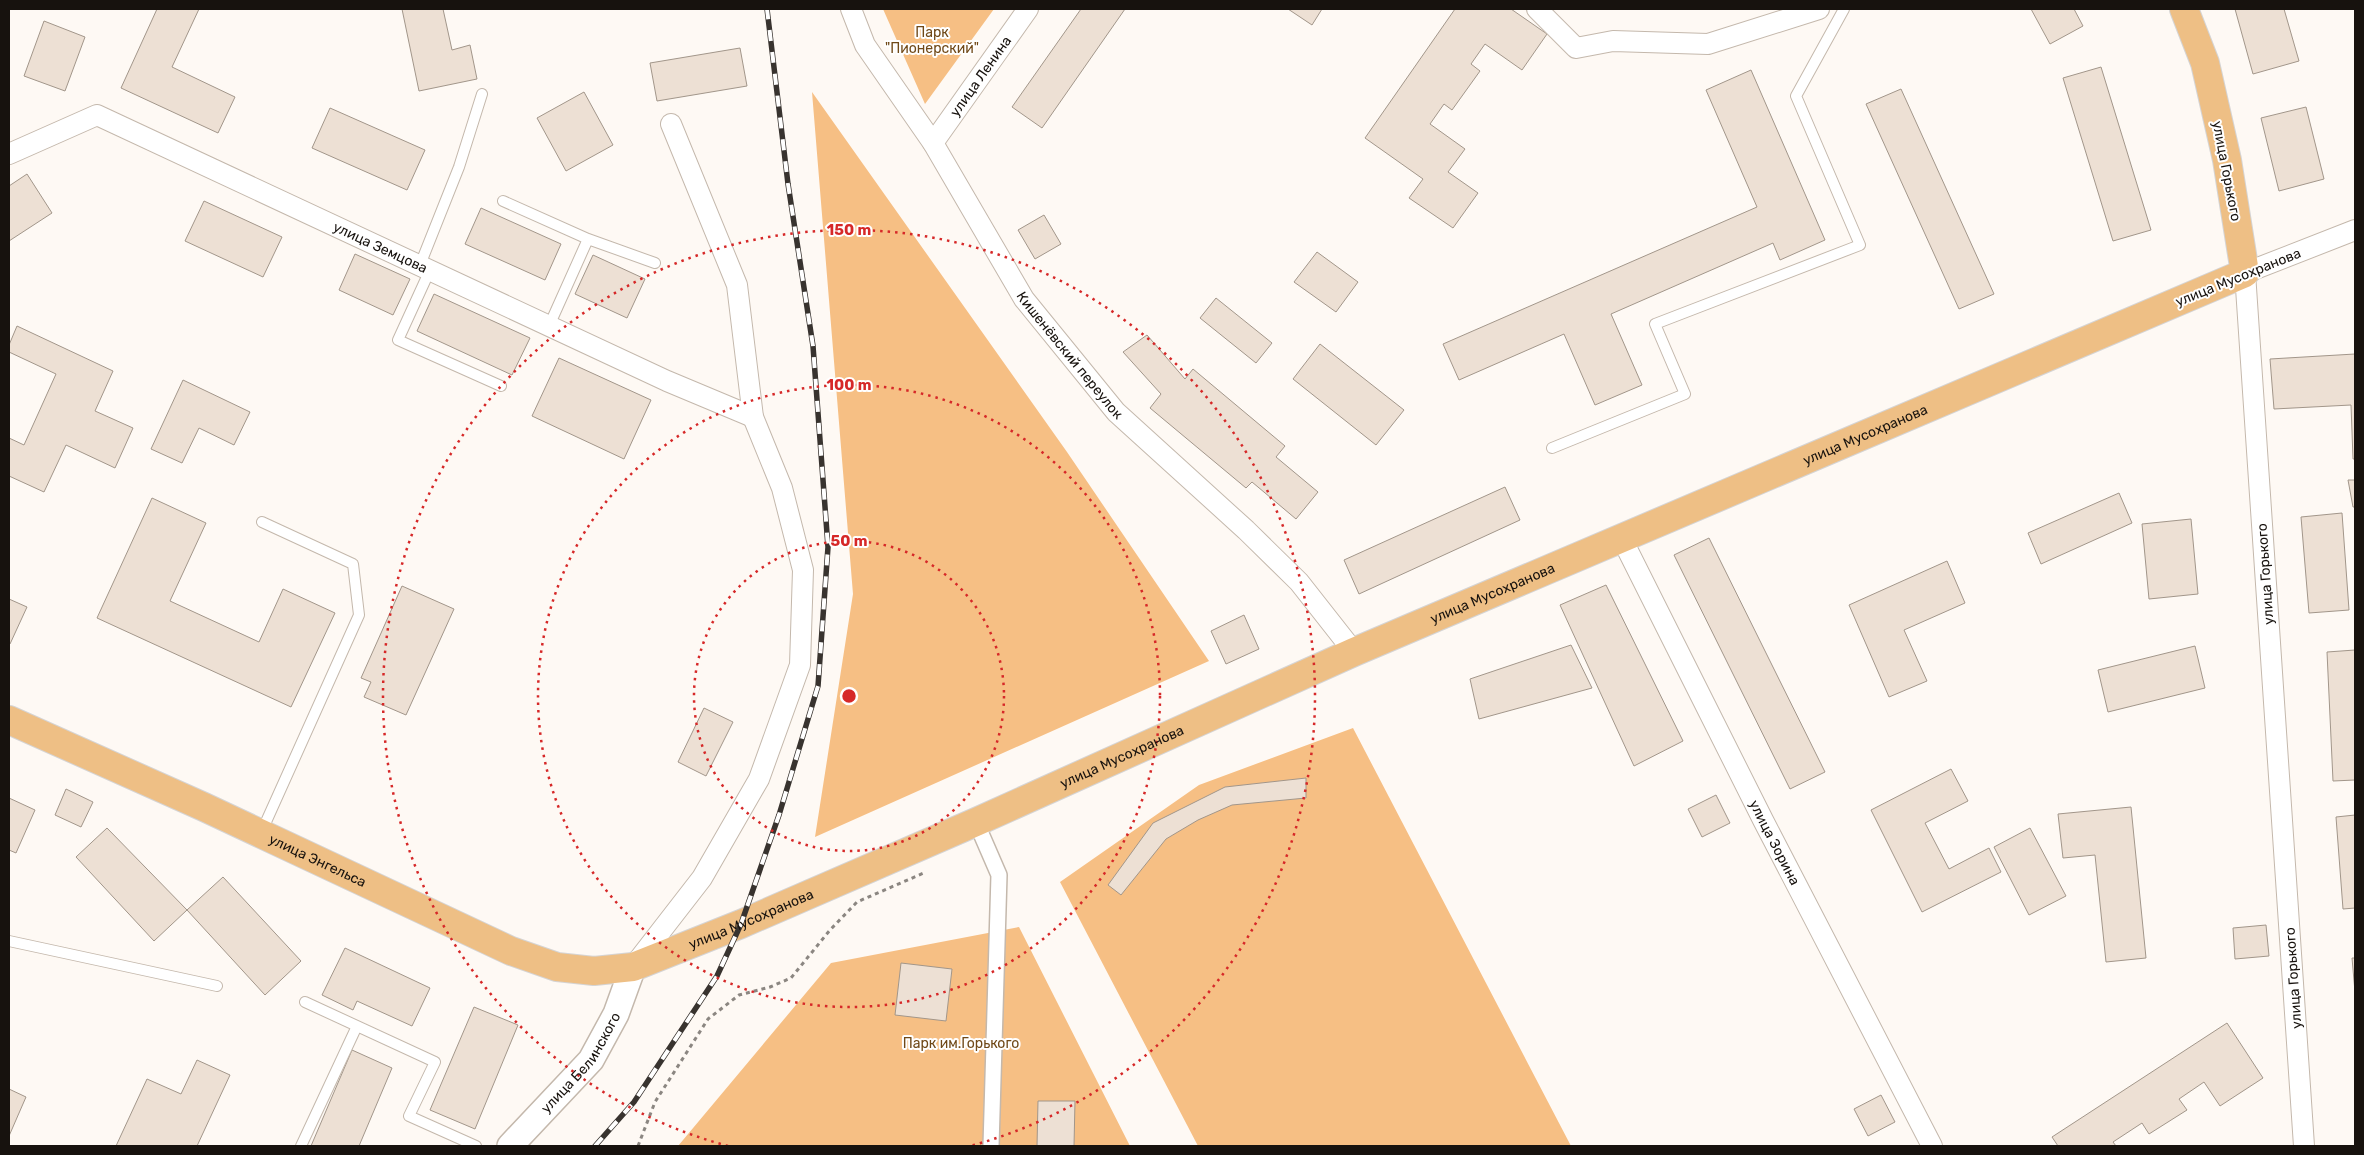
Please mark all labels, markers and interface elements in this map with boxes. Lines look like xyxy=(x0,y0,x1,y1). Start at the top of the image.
park label: Парк "Пионерский" xyxy=(885,24,979,57)
street label: улица Ленина xyxy=(946,33,1015,120)
street label: улица Горького xyxy=(2208,120,2245,223)
street label: улица Земцова xyxy=(330,218,430,277)
text: 150 m xyxy=(827,221,871,239)
street label: улица Мусохранова xyxy=(2173,245,2303,310)
street label: Кишенёвский переулок xyxy=(1013,289,1127,423)
text: 100 m xyxy=(827,376,871,394)
street label: улица Мусохранова xyxy=(1800,401,1930,469)
street label: улица Горького xyxy=(2253,523,2278,625)
text: 50 m xyxy=(831,532,867,550)
street label: улица Мусохранова xyxy=(1428,560,1557,628)
centre of rings xyxy=(840,687,858,705)
street label: улица Мусохранова xyxy=(1057,722,1187,792)
street label: улица Зорина xyxy=(1745,797,1803,888)
street label: улица Энгельса xyxy=(266,831,369,891)
street label: улица Мусохранова xyxy=(686,886,816,953)
street label: улица Горького xyxy=(2281,927,2306,1029)
street label: улица Белинского xyxy=(538,1009,624,1117)
park label: Парк им.Горького xyxy=(903,1035,1019,1052)

